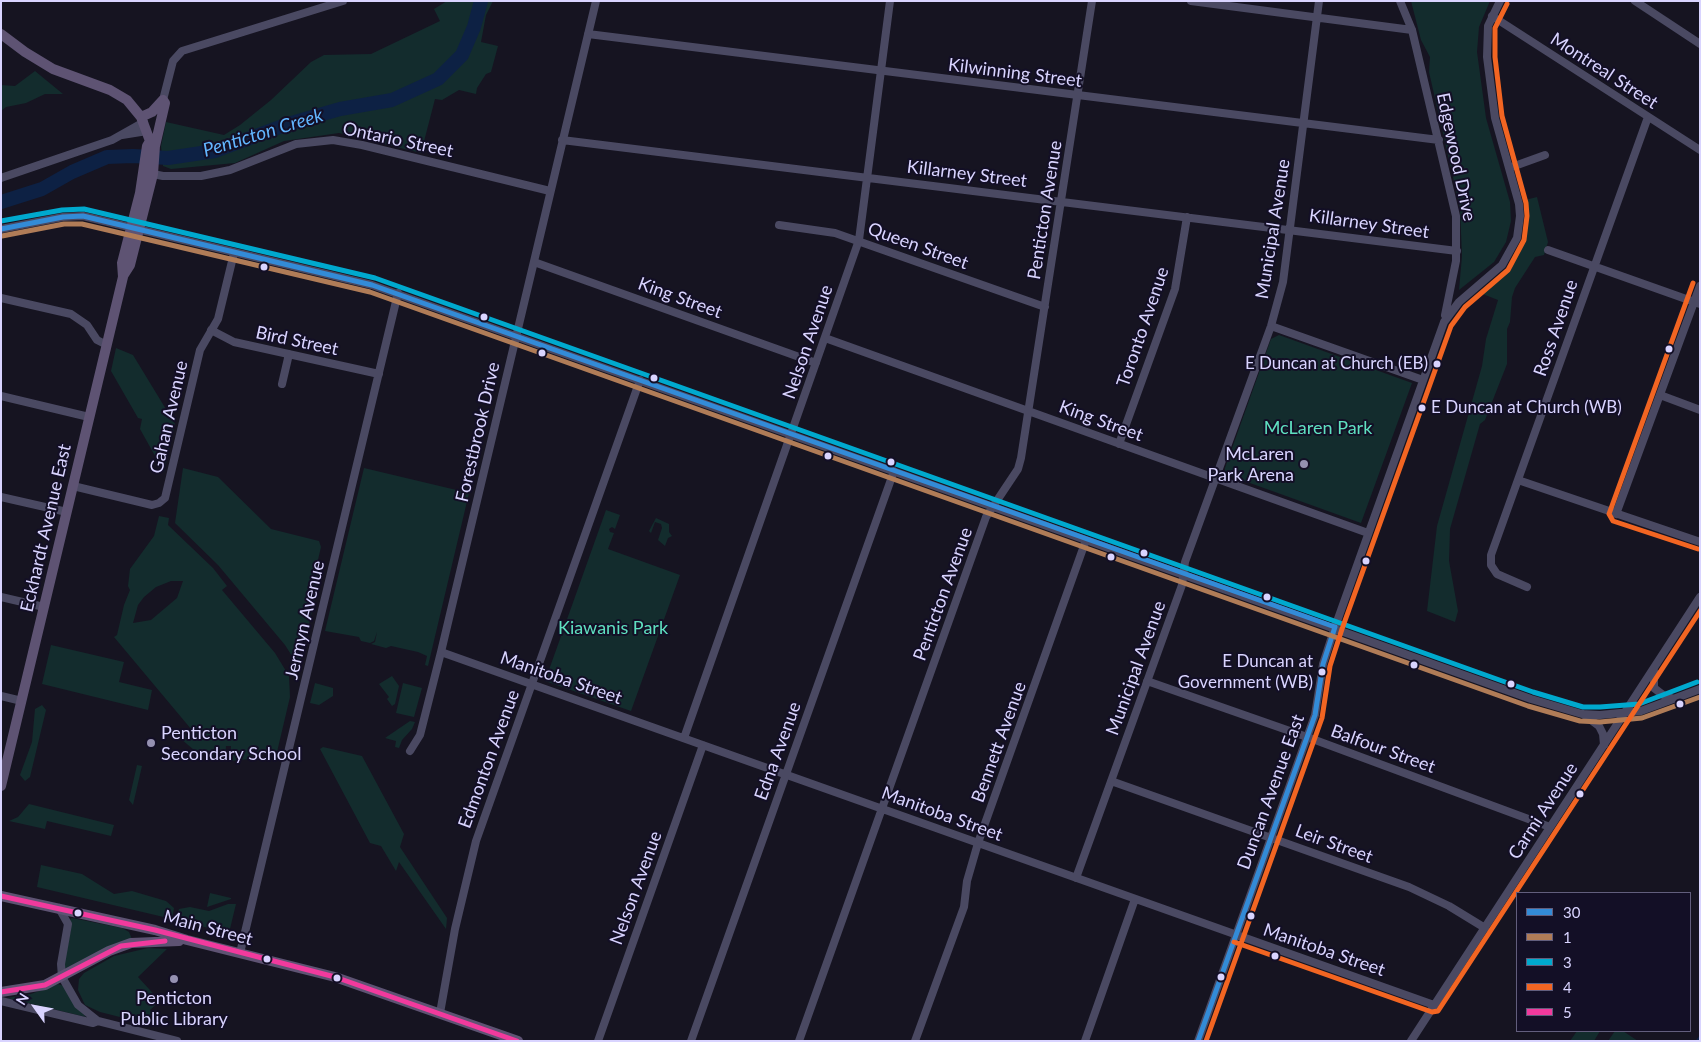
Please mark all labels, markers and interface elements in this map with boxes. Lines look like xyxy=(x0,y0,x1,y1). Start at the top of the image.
street label: Montreal Street xyxy=(1546,28,1662,114)
street label: Kilwinning Street xyxy=(947,54,1083,92)
street label: Edgewood Drive xyxy=(1432,91,1480,223)
water label: Penticton Creek xyxy=(200,104,326,162)
street label: Ontario Street xyxy=(341,118,455,162)
street label: Penticton Avenue xyxy=(1023,139,1067,281)
street label: Killarney Street xyxy=(906,156,1028,192)
street label: Municipal Avenue xyxy=(1251,158,1295,300)
street label: Killarney Street xyxy=(1308,205,1430,243)
street label: Queen Street xyxy=(865,218,971,274)
unlabelled marker xyxy=(259,262,269,272)
street label: Toronto Avenue xyxy=(1112,264,1174,390)
street label: King Street xyxy=(635,273,725,323)
street label: Ross Avenue xyxy=(1529,277,1583,379)
street label: Nelson Avenue xyxy=(778,282,838,402)
unlabelled marker xyxy=(479,312,489,322)
street label: Bird Street xyxy=(254,322,340,360)
unlabelled marker xyxy=(1664,344,1674,354)
unlabelled marker xyxy=(537,348,547,358)
place label: E Duncan at Church (EB) xyxy=(1245,354,1428,374)
street label: Gahan Avenue xyxy=(146,358,192,476)
marker: E Duncan at Church (EB) xyxy=(1432,359,1442,369)
street label: Forestbrook Drive xyxy=(451,360,505,504)
unlabelled marker xyxy=(649,373,659,383)
street label: King Street xyxy=(1056,396,1146,446)
place label: E Duncan at Church (WB) xyxy=(1431,398,1622,418)
marker: E Duncan at Church (WB) xyxy=(1417,403,1427,413)
park label: McLaren Park xyxy=(1264,417,1372,439)
street label: Eckhardt Avenue East xyxy=(16,442,76,614)
place label: McLaren Park Arena xyxy=(1207,443,1294,486)
unlabelled marker xyxy=(823,451,833,461)
unlabelled marker xyxy=(886,457,896,467)
marker: McLaren Park Arena xyxy=(1298,458,1310,470)
street label: Penticton Avenue xyxy=(909,524,977,664)
unlabelled marker xyxy=(1139,548,1149,558)
unlabelled marker xyxy=(1106,552,1116,562)
unlabelled marker xyxy=(1361,556,1371,566)
street label: Jermyn Avenue xyxy=(281,558,329,682)
unlabelled marker xyxy=(1262,592,1272,602)
street label: Municipal Avenue xyxy=(1102,598,1170,738)
park label: Kiawanis Park xyxy=(558,617,668,639)
street label: Manitoba Street xyxy=(497,647,625,709)
place label: E Duncan at Government (WB) xyxy=(1178,652,1313,692)
unlabelled marker xyxy=(1409,660,1419,670)
marker: E Duncan at Government (WB) xyxy=(1317,667,1327,677)
street label: Bennett Avenue xyxy=(967,679,1031,805)
unlabelled marker xyxy=(1506,679,1516,689)
street label: Edmonton Avenue xyxy=(454,687,524,831)
street label: Edna Avenue xyxy=(750,699,806,803)
unlabelled marker xyxy=(1675,699,1685,709)
street label: Duncan Avenue East xyxy=(1233,711,1309,873)
street label: Balfour Street xyxy=(1328,720,1438,778)
place label: Penticton Secondary School xyxy=(161,722,301,764)
marker: Penticton Secondary School xyxy=(145,737,157,749)
street label: Carmi Avenue xyxy=(1504,759,1582,863)
street label: Manitoba Street xyxy=(878,782,1006,846)
unlabelled marker xyxy=(1575,789,1585,799)
street label: Leir Street xyxy=(1292,820,1376,868)
street label: Nelson Avenue xyxy=(605,828,667,948)
legend xyxy=(1516,892,1691,1032)
text: 30 xyxy=(1563,903,1580,921)
street label: Main Street xyxy=(161,906,255,950)
unlabelled marker xyxy=(73,908,83,918)
unlabelled marker xyxy=(1246,911,1256,921)
street label: Manitoba Street xyxy=(1260,919,1388,981)
text: 1 xyxy=(1563,928,1572,946)
unlabelled marker xyxy=(1270,951,1280,961)
text: 3 xyxy=(1563,953,1572,971)
unlabelled marker xyxy=(262,954,272,964)
unlabelled marker xyxy=(1216,972,1226,982)
marker: Penticton Public Library xyxy=(168,973,180,985)
unlabelled marker xyxy=(332,973,342,983)
text: 4 xyxy=(1563,978,1572,996)
north arrow xyxy=(10,982,60,1032)
place label: Penticton Public Library xyxy=(120,987,228,1030)
text: N xyxy=(12,990,32,1008)
text: 5 xyxy=(1563,1003,1572,1021)

